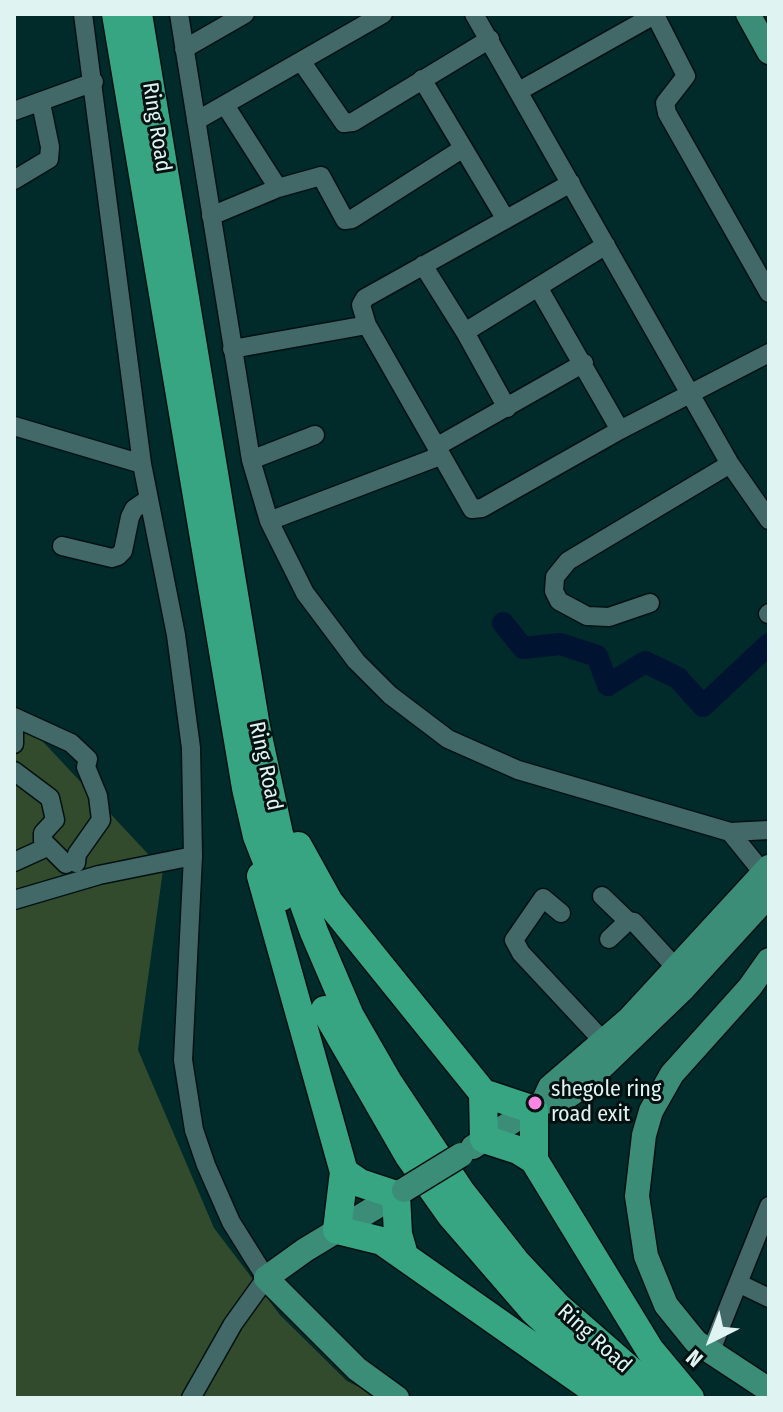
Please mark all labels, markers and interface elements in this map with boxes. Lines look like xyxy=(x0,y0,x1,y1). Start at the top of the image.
street label: Ring Road xyxy=(136,80,176,174)
street label: Ring Road xyxy=(243,719,287,813)
place label: shegole ring road exit xyxy=(551,1077,661,1128)
marker: shegole ring road exit xyxy=(526,1094,544,1112)
street label: Ring Road xyxy=(552,1299,636,1379)
north arrow xyxy=(671,1300,751,1380)
text: N xyxy=(681,1344,709,1373)

